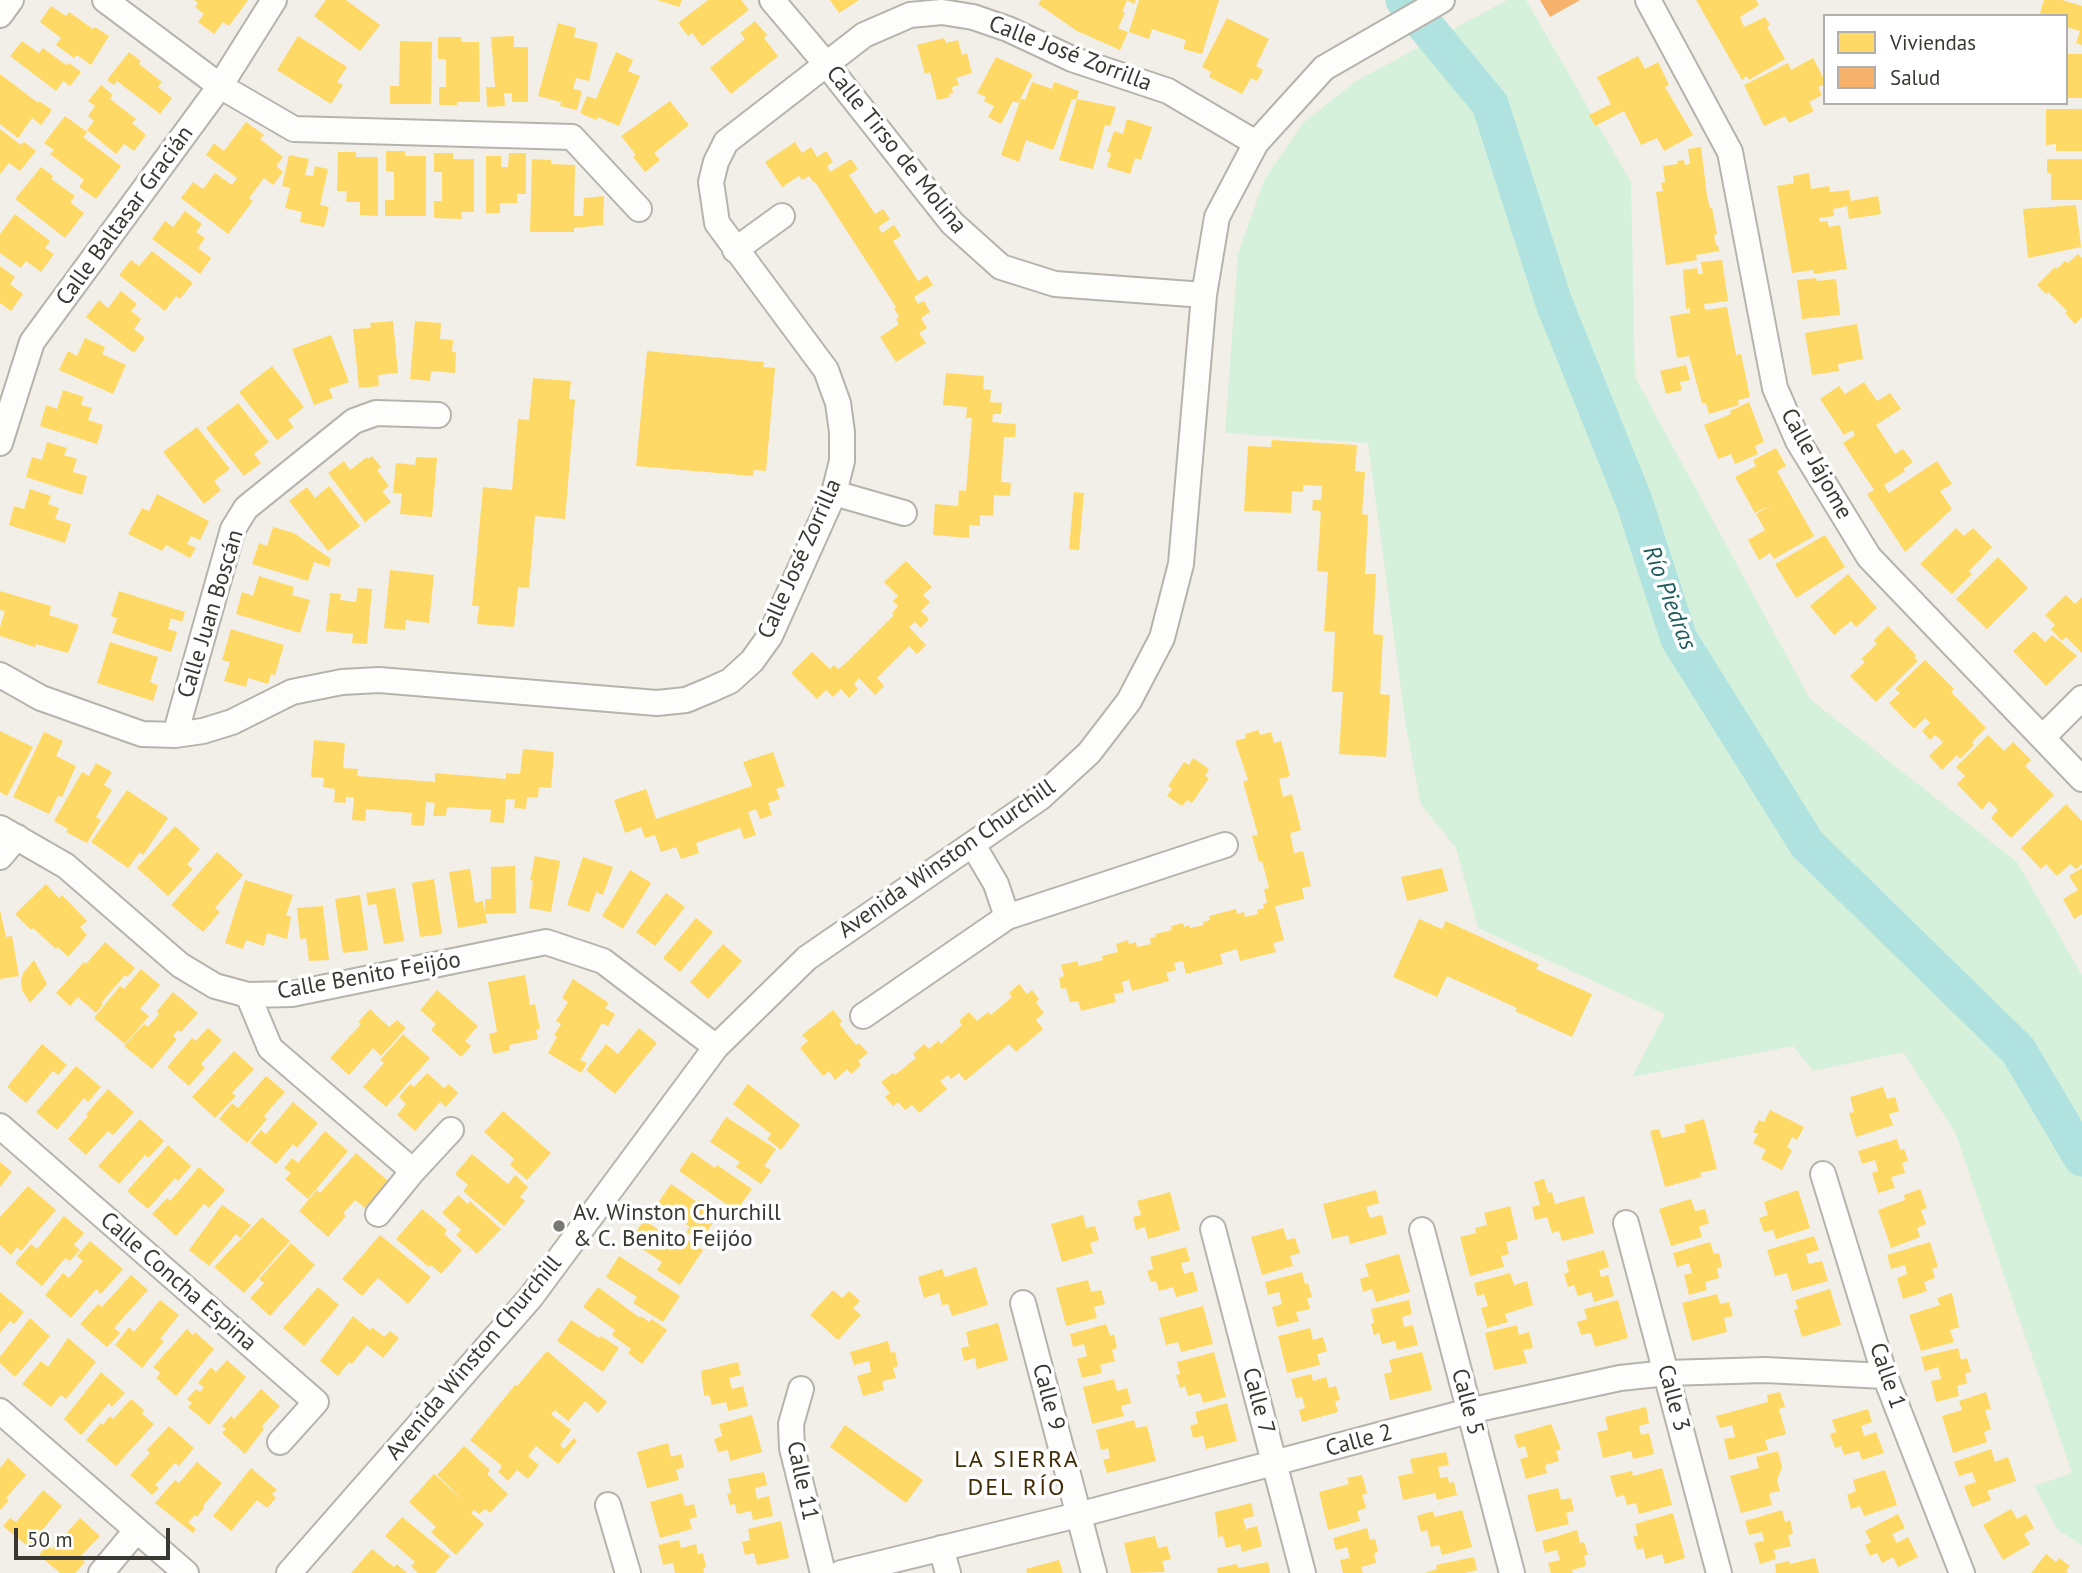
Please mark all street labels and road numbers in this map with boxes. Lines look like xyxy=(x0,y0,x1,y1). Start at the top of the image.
street label: Calle José Zorrilla xyxy=(985,10,1155,98)
street label: Calle Tirso de Molina xyxy=(820,61,972,239)
street label: Calle Baltasar Gracián xyxy=(51,121,199,311)
street label: Calle Jájome xyxy=(1774,404,1858,524)
street label: Calle José Zorrilla xyxy=(752,475,848,643)
street label: Calle Juan Boscán xyxy=(172,527,250,701)
street label: Avenida Winston Churchill xyxy=(833,774,1061,944)
street label: Calle Benito Feijóo xyxy=(275,946,463,1006)
street label: Calle Concha Espina xyxy=(94,1207,262,1357)
street label: Avenida Winston Churchill xyxy=(380,1250,568,1466)
street label: Calle 1 xyxy=(1863,1339,1911,1413)
street label: Calle 9 xyxy=(1026,1361,1070,1433)
street label: Calle 3 xyxy=(1651,1362,1695,1434)
street label: Calle 7 xyxy=(1236,1365,1280,1437)
street label: Calle 5 xyxy=(1445,1366,1489,1438)
street label: Calle 2 xyxy=(1323,1419,1395,1463)
street label: Calle 11 xyxy=(780,1439,824,1523)

